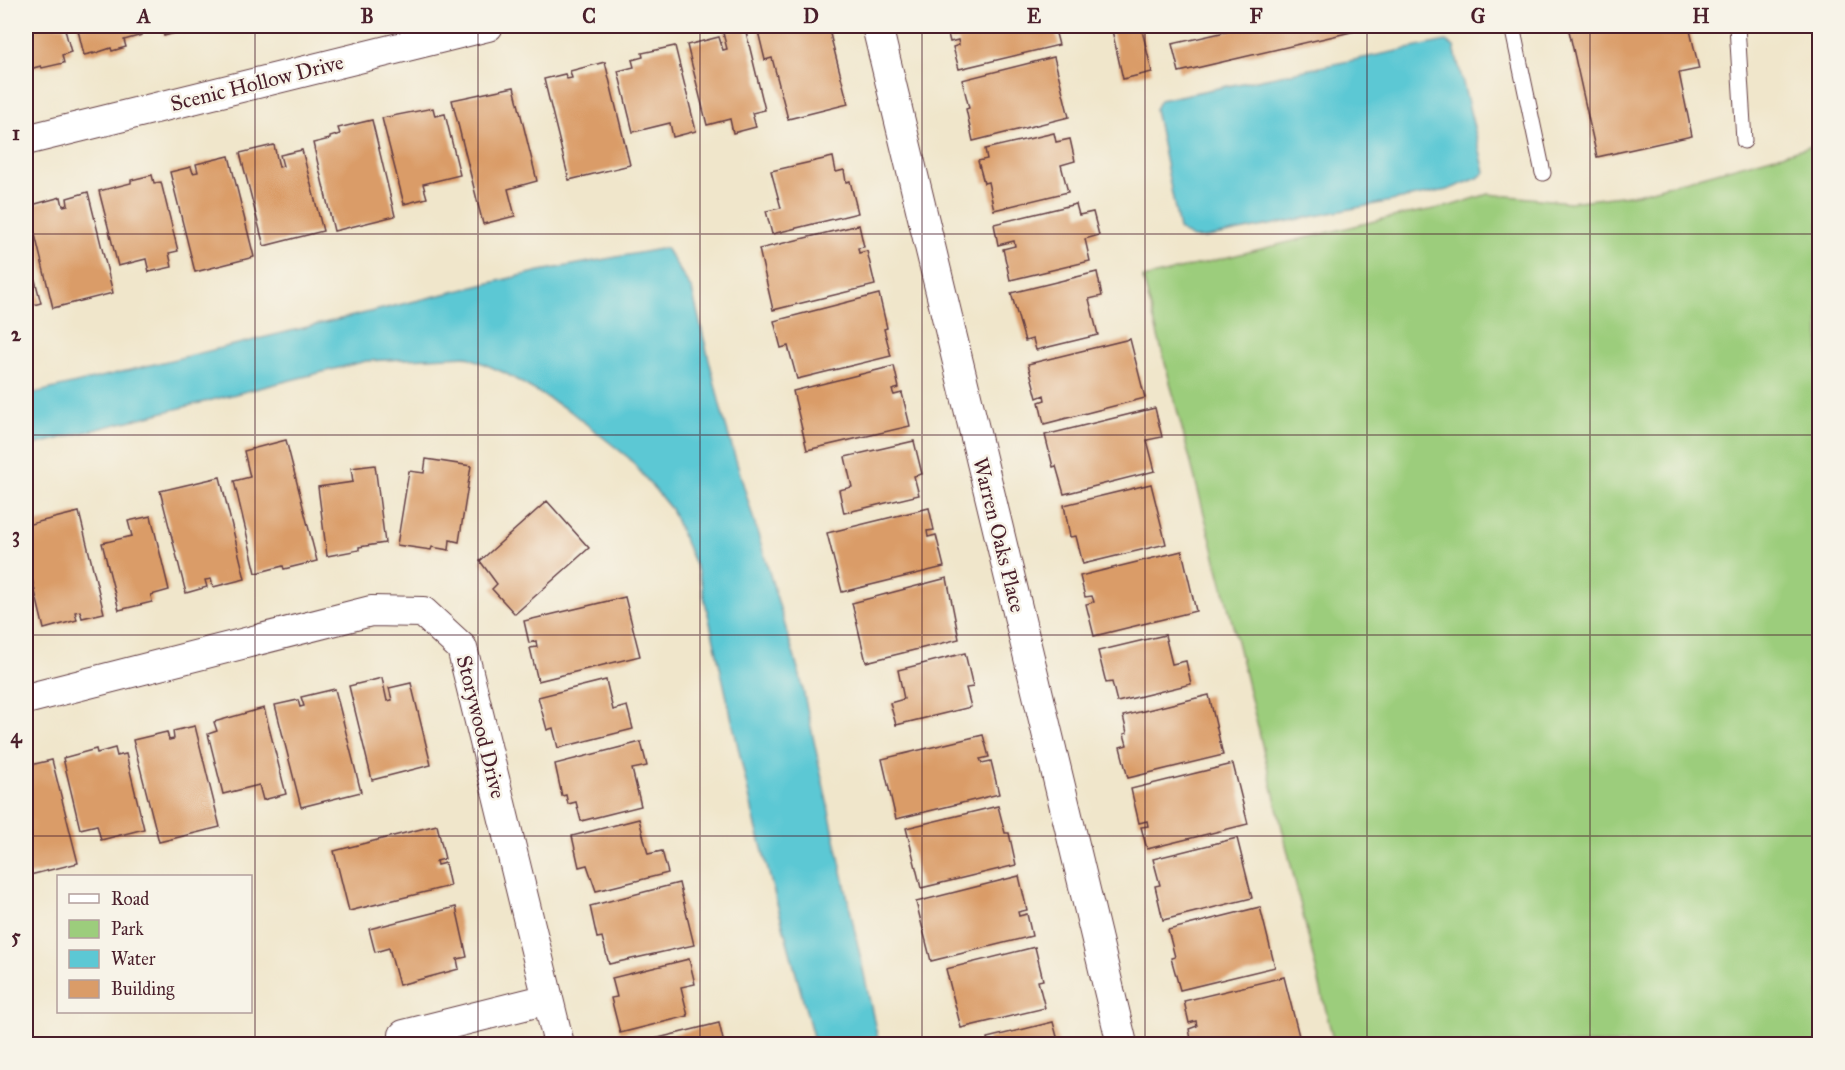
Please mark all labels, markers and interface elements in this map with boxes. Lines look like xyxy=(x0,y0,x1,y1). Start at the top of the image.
text: A xyxy=(135,4,151,28)
text: B xyxy=(360,4,374,28)
text: C xyxy=(582,4,596,28)
text: D xyxy=(803,4,819,28)
text: E xyxy=(1027,4,1042,28)
text: F xyxy=(1249,4,1263,28)
text: G xyxy=(1471,4,1486,28)
text: H xyxy=(1692,4,1710,28)
street label: Scenic Hollow Drive xyxy=(168,49,346,117)
text: 1 xyxy=(12,121,20,145)
text: 2 xyxy=(11,322,22,346)
street label: Warren Oaks Place xyxy=(967,455,1031,616)
text: 3 xyxy=(12,523,20,548)
street label: Storywood Drive xyxy=(451,653,511,802)
text: 4 xyxy=(10,724,22,749)
legend xyxy=(57,875,252,1013)
text: Road xyxy=(111,888,149,910)
text: Park xyxy=(111,918,144,940)
text: 5 xyxy=(11,924,21,948)
text: Water xyxy=(111,948,156,970)
text: Building xyxy=(111,978,175,1001)

